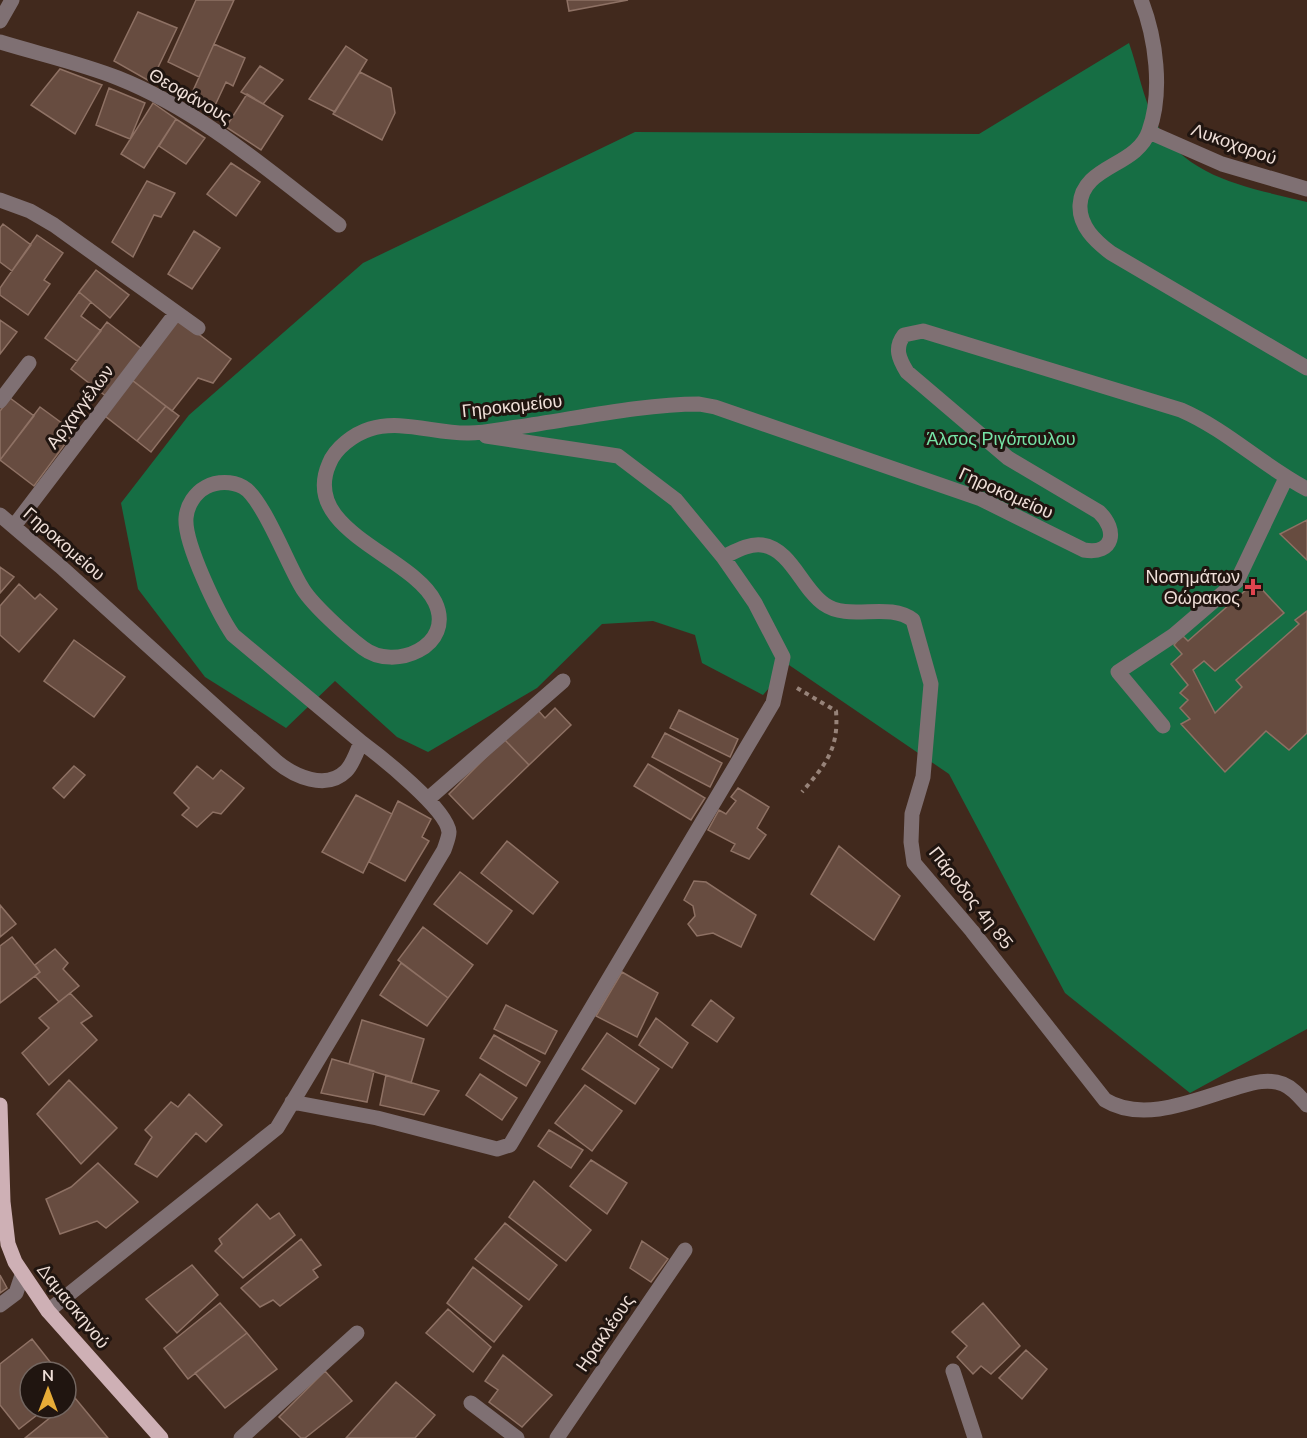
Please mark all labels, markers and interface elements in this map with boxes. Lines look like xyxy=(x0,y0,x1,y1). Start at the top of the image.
street label: Θεοφάνους xyxy=(144,63,236,129)
street label: Λυκοχορού xyxy=(1188,117,1280,171)
street label: Αρχαγγέλων xyxy=(40,360,120,454)
street label: Γηροκομείου xyxy=(461,389,563,423)
park label: Άλσος Ριγόπουλου xyxy=(926,427,1076,451)
street label: Γηροκομείου xyxy=(955,462,1057,524)
street label: Γηροκομείου xyxy=(18,502,110,586)
place label: Νοσημάτων Θώρακος xyxy=(1145,565,1240,610)
marker: Νοσημάτων Θώρακος xyxy=(1244,578,1262,596)
street label: Πάροδος 4η 85 xyxy=(923,842,1019,954)
street label: Δαμασκηνού xyxy=(31,1258,115,1354)
street label: Ηρακλέους xyxy=(570,1289,640,1376)
north arrow xyxy=(18,1360,78,1420)
text: N xyxy=(42,1365,54,1387)

